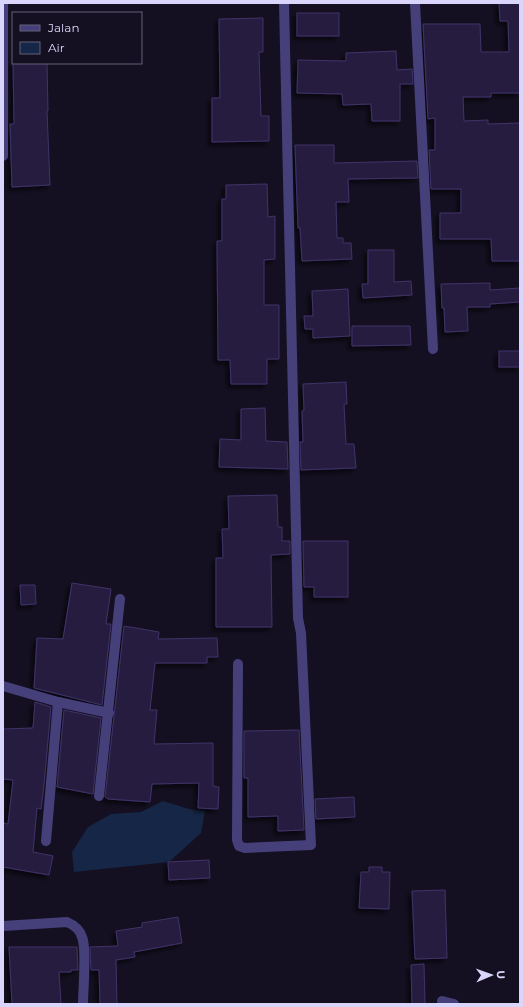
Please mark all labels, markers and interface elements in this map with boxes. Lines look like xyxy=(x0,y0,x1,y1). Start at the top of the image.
legend xyxy=(12,12,142,64)
text: Jalan xyxy=(47,20,80,35)
text: Air xyxy=(48,40,65,55)
north arrow xyxy=(471,955,511,995)
text: U xyxy=(494,970,508,979)

